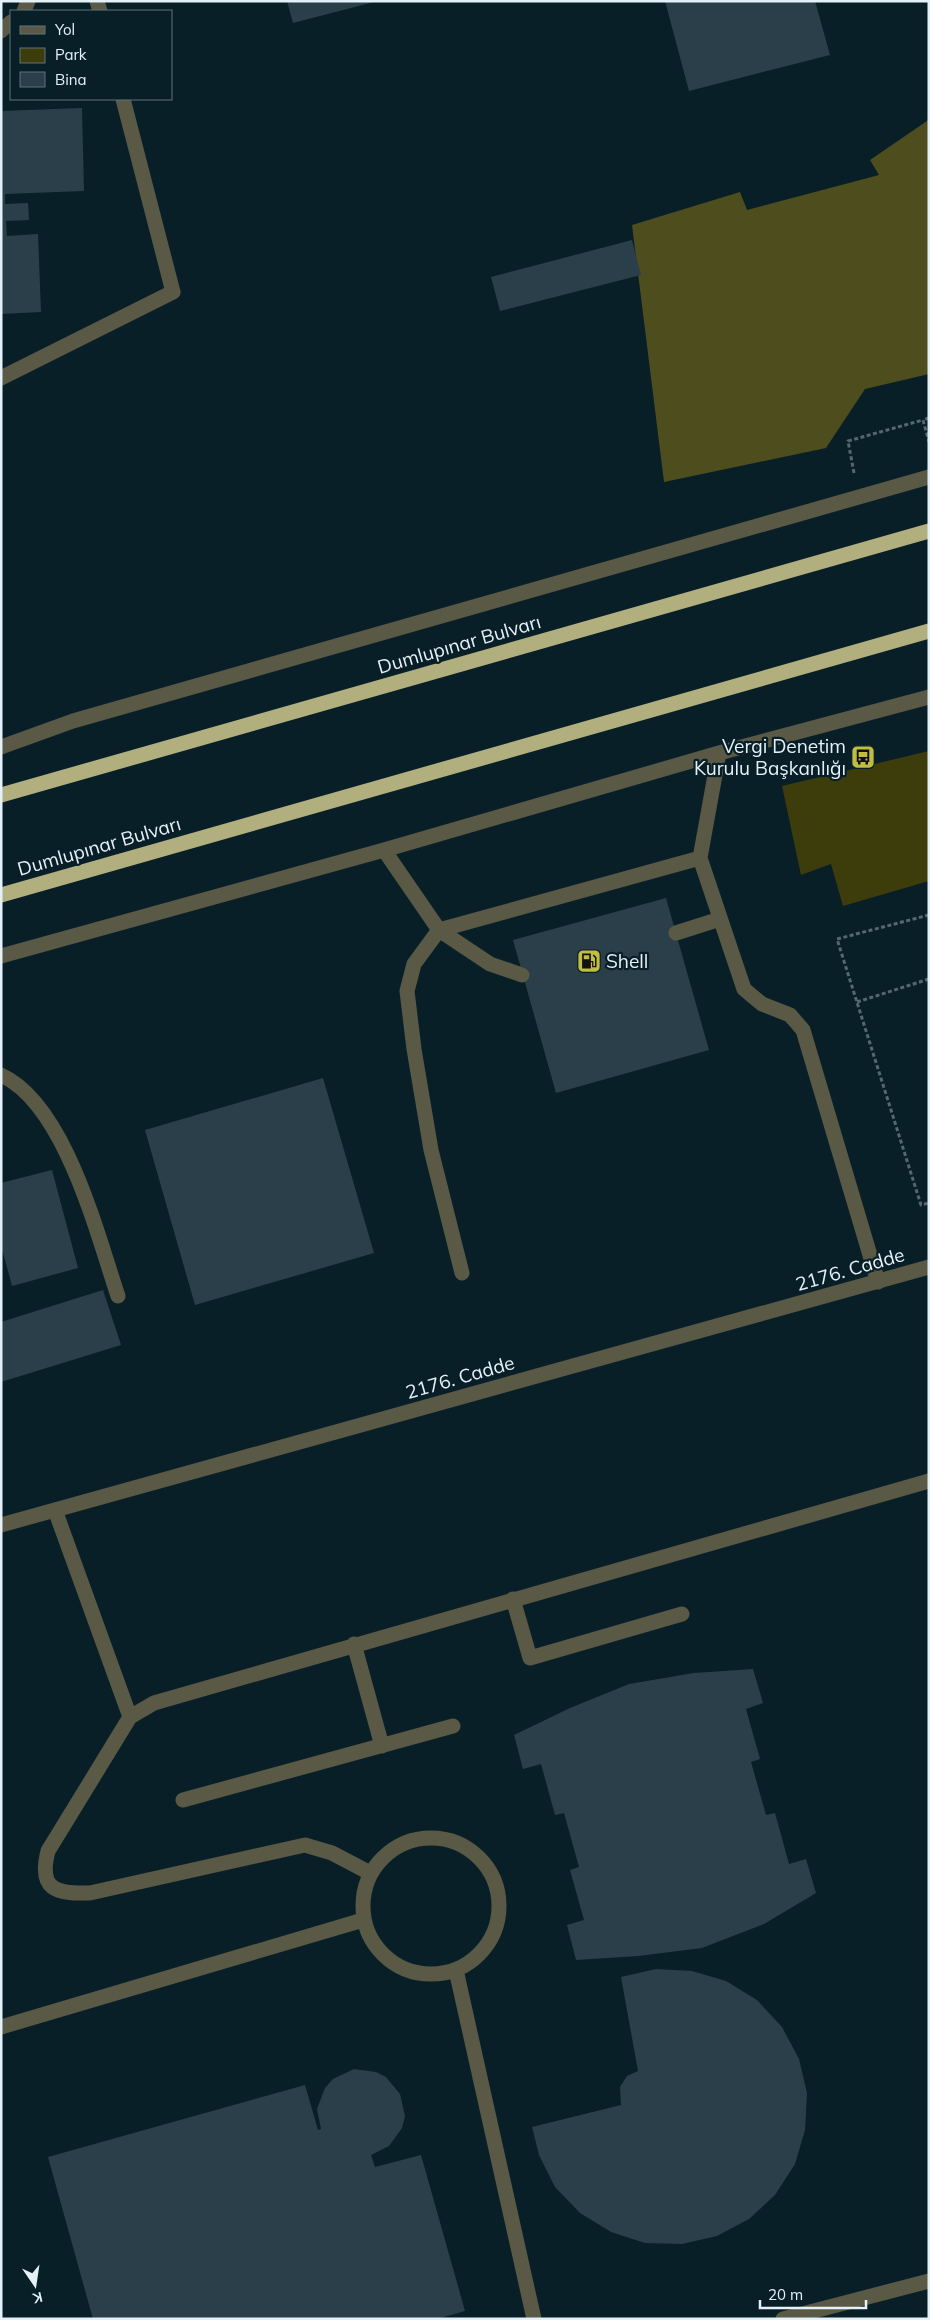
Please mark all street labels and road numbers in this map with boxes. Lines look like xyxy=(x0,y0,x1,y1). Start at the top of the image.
street label: Dumlupınar Bulvarı xyxy=(375,609,543,679)
street label: Dumlupınar Bulvarı xyxy=(15,811,183,881)
street label: 2176. Cadde xyxy=(793,1242,907,1296)
street label: 2176. Cadde xyxy=(403,1350,517,1404)

